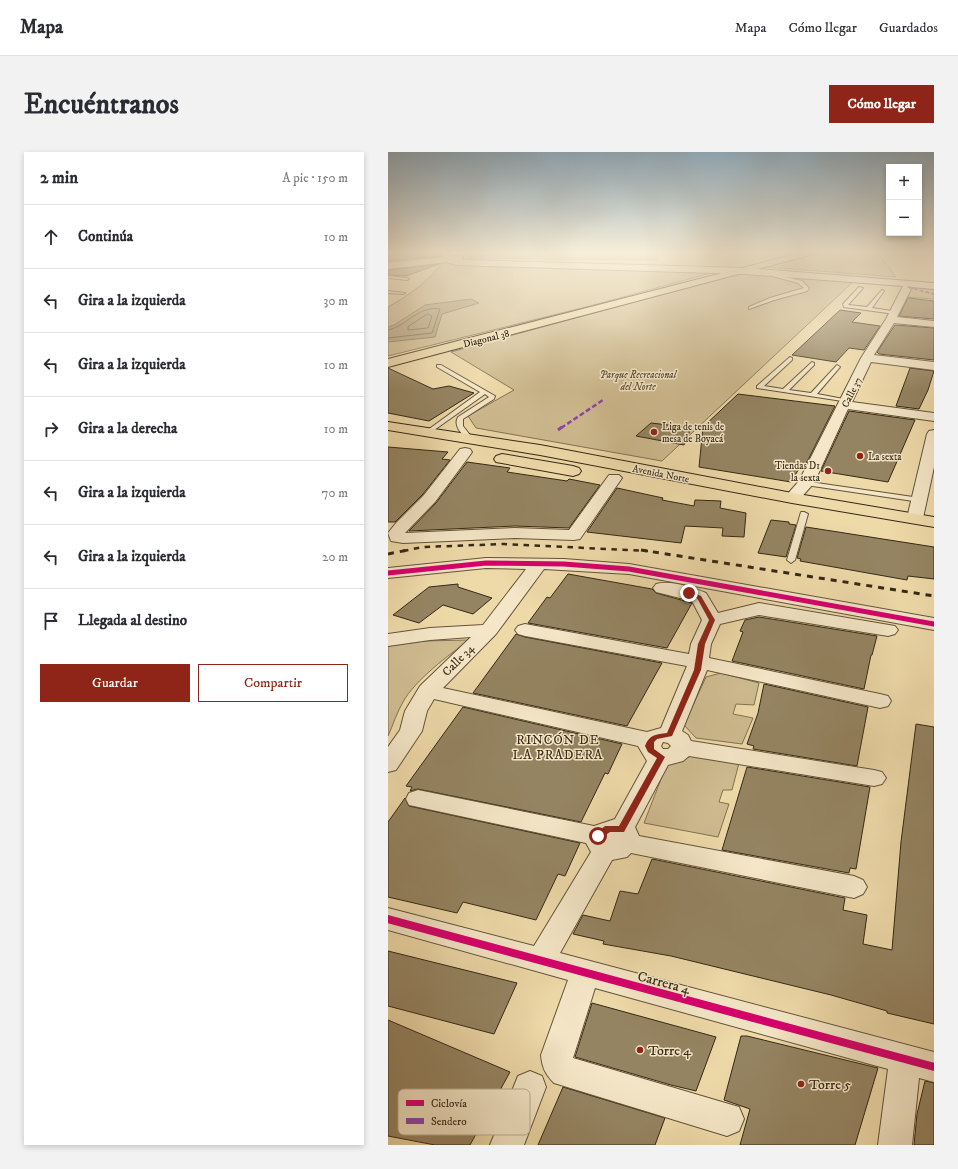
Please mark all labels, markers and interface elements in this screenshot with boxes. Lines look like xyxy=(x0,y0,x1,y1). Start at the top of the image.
text: Mapa xyxy=(20,16,63,39)
text: Mapa xyxy=(735,19,766,37)
text: Cómo llegar xyxy=(788,19,857,37)
text: Guardados xyxy=(879,19,938,37)
button: Cómo llegar xyxy=(829,85,934,123)
text: Encuéntranos xyxy=(24,87,179,122)
map controls xyxy=(886,164,922,236)
button: + xyxy=(886,164,922,200)
text: 2 min xyxy=(40,167,78,189)
text: A pie · 150 m xyxy=(282,170,348,186)
button: − xyxy=(886,200,922,236)
icon: ahead xyxy=(40,226,62,248)
text: Continúa xyxy=(78,227,133,246)
text: 10 m xyxy=(324,229,348,245)
icon: left xyxy=(40,290,62,312)
text: Gira a la izquierda xyxy=(78,291,186,310)
text: 30 m xyxy=(324,293,348,309)
street label: Diagonal 38 xyxy=(462,327,511,351)
icon: left xyxy=(40,354,62,376)
text: Gira a la izquierda xyxy=(78,355,186,374)
text: 10 m xyxy=(324,357,348,373)
park label: Parque Recreacional del Norte xyxy=(600,369,678,393)
street label: Calle 37 xyxy=(839,375,865,410)
icon: right xyxy=(40,418,62,440)
text: Gira a la derecha xyxy=(78,419,177,438)
text: 10 m xyxy=(324,421,348,437)
place label: Liga de tenis de mesa de Boyacá xyxy=(662,421,724,445)
marker: Liga de tenis de mesa de Boyacá xyxy=(649,427,659,437)
marker: La sexta xyxy=(855,451,865,461)
place label: La sexta xyxy=(868,451,902,463)
place label: Tiendas D1 la sexta xyxy=(775,460,821,484)
street label: Avenida Norte xyxy=(631,463,690,485)
marker: Tiendas D1 la sexta xyxy=(823,466,833,476)
icon: left xyxy=(40,482,62,504)
text: Gira a la izquierda xyxy=(78,483,186,502)
text: 70 m xyxy=(322,485,348,501)
icon: left xyxy=(40,546,62,568)
text: Gira a la izquierda xyxy=(78,547,186,566)
text: 20 m xyxy=(322,549,348,565)
route end xyxy=(680,584,698,602)
icon: arrive xyxy=(40,610,62,632)
text: Llegada al destino xyxy=(78,611,187,630)
street label: Calle 34 xyxy=(439,640,478,680)
button: Guardar xyxy=(40,664,190,702)
button: Compartir xyxy=(198,664,348,702)
district label: RINCÓN DE LA PRADERA xyxy=(513,732,603,763)
route start xyxy=(589,827,607,845)
street label: Carrera 4 xyxy=(635,967,693,999)
place label: Torre 4 xyxy=(648,1042,692,1060)
marker: Torre 4 xyxy=(635,1045,645,1055)
place label: Torre 5 xyxy=(809,1076,851,1094)
marker: Torre 5 xyxy=(796,1079,806,1089)
legend xyxy=(398,1089,530,1135)
text: Ciclovía xyxy=(431,1097,467,1111)
text: Sendero xyxy=(431,1115,467,1129)

